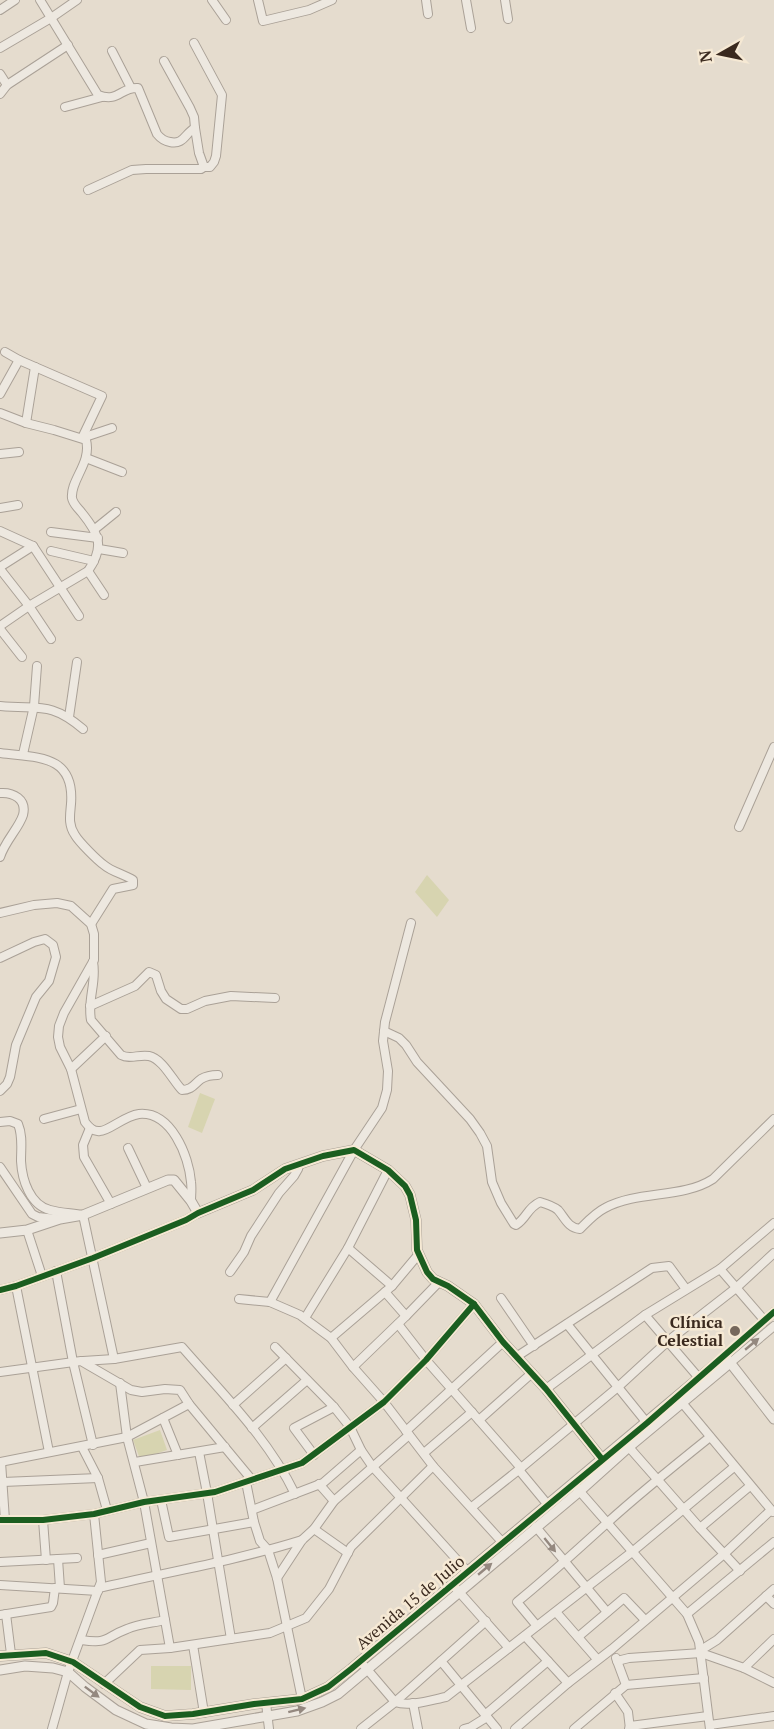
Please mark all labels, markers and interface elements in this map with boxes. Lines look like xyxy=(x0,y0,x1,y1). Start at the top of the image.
north arrow xyxy=(690,24,750,84)
text: N xyxy=(693,49,717,64)
place label: Clínica Celestial xyxy=(657,1311,723,1351)
marker: Clínica Celestial xyxy=(728,1324,742,1338)
one-way arrow xyxy=(744,1338,760,1351)
one-way arrow xyxy=(544,1537,557,1553)
street label: Avenida 15 de Julio xyxy=(351,1550,469,1654)
one-way arrow xyxy=(477,1563,493,1576)
one-way arrow xyxy=(85,1686,100,1698)
one-way arrow xyxy=(288,1704,306,1714)

